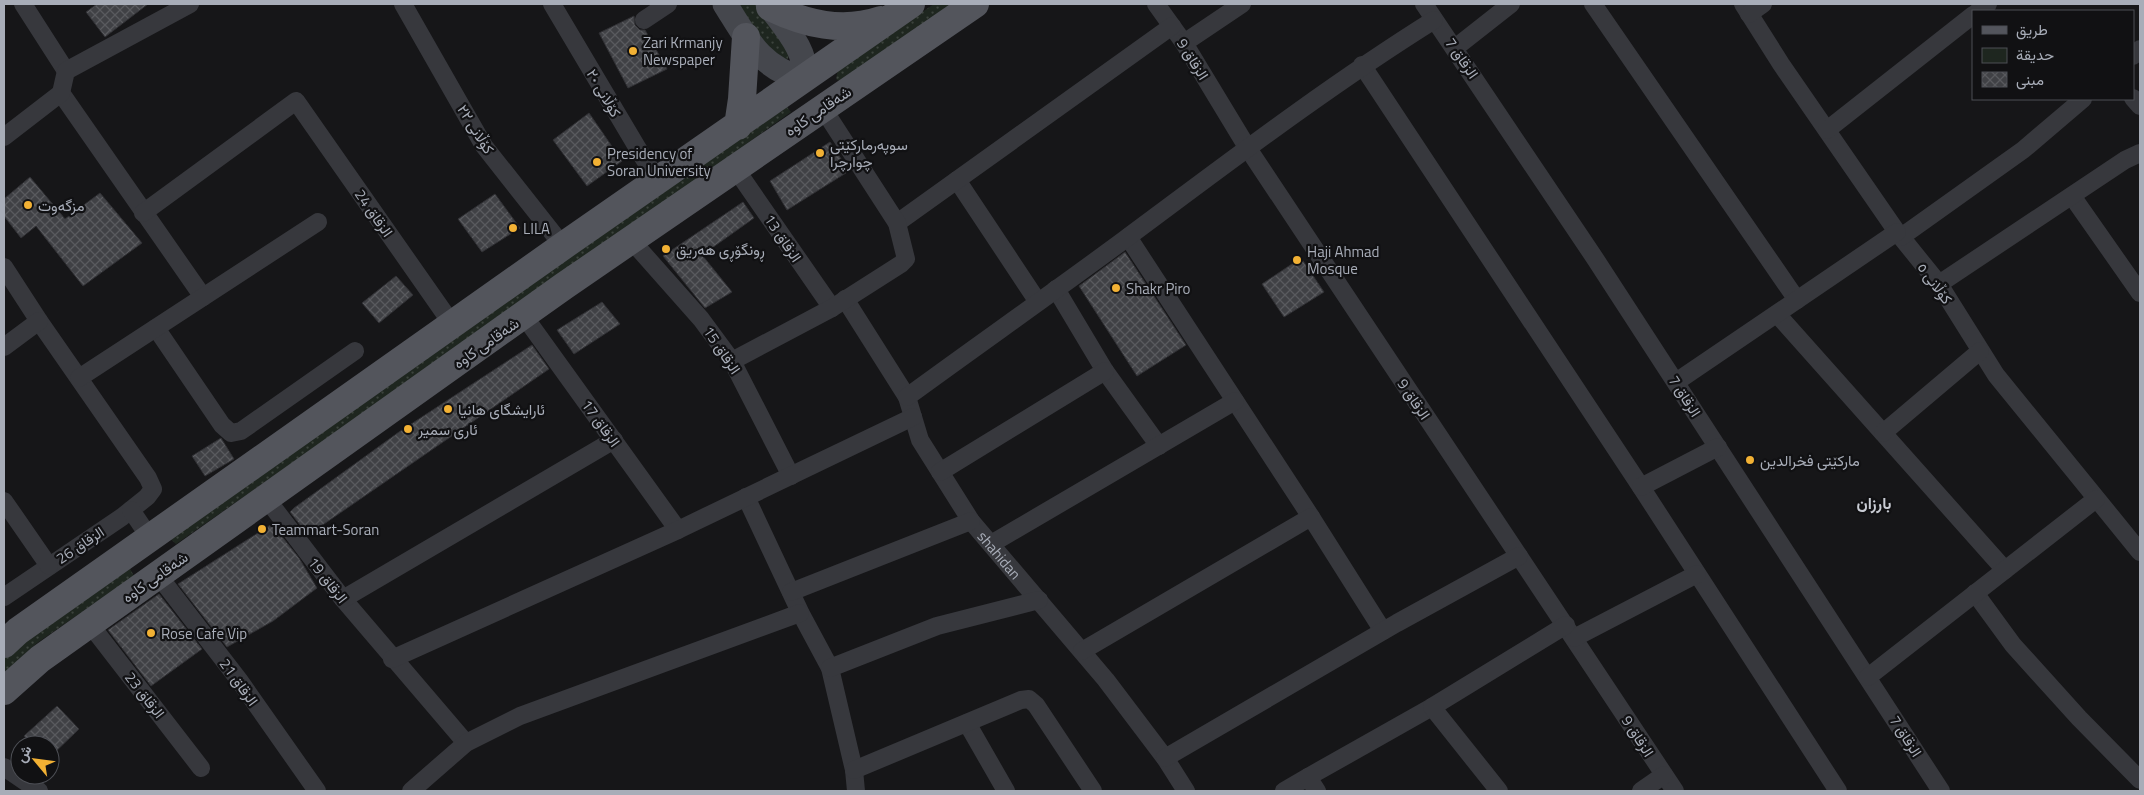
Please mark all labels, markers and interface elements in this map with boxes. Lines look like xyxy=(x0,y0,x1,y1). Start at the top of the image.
legend xyxy=(1972,10,2134,100)
text: طريق xyxy=(2016,18,2048,41)
place label: Zari Krmanjy Newspaper xyxy=(643,31,723,71)
street label: الزقاق 7 xyxy=(1440,33,1484,83)
street label: الزقاق 9 xyxy=(1171,34,1215,84)
text: حديقة xyxy=(2016,43,2054,66)
marker: Zari Krmanjy Newspaper xyxy=(627,45,639,57)
street label: کۆڵانی ٢٠ xyxy=(581,64,627,122)
text: مبنى xyxy=(2016,68,2044,91)
street label: شەقامی کاوە xyxy=(780,80,856,142)
street label: کۆڵانی ٢٢ xyxy=(452,100,500,159)
place label: سوپەرمارکێتی چوارچرا xyxy=(830,133,908,173)
place label: Presidency of Soran University xyxy=(607,142,711,182)
marker: سوپەرمارکێتی چوارچرا xyxy=(814,147,826,159)
marker: Presidency of Soran University xyxy=(591,156,603,168)
street label: الزقاق 24 xyxy=(349,184,399,242)
place label: مزگەوت xyxy=(38,194,85,217)
marker: مزگەوت xyxy=(22,199,34,211)
street label: الزقاق 13 xyxy=(758,209,808,267)
place label: LILA xyxy=(523,217,550,240)
marker: LILA xyxy=(507,222,519,234)
place label: ڕونگۆڕی هەریق xyxy=(676,238,765,262)
place label: Haji Ahmad Mosque xyxy=(1307,240,1380,280)
marker: ڕونگۆڕی هەریق xyxy=(660,243,672,255)
marker: Haji Ahmad Mosque xyxy=(1291,254,1303,266)
street label: کۆڵانی ٥ xyxy=(1912,257,1958,309)
place label: Shakr Piro xyxy=(1126,277,1191,300)
marker: Shakr Piro xyxy=(1110,282,1122,294)
street label: شەقامی کاوە xyxy=(448,312,524,374)
street label: الزقاق 15 xyxy=(697,321,747,379)
street label: الزقاق 7 xyxy=(1663,371,1707,421)
street label: الزقاق 9 xyxy=(1392,374,1436,424)
street label: الزقاق 17 xyxy=(576,394,626,452)
place label: ئارایشگای هانیا xyxy=(458,398,545,421)
marker: ئارایشگای هانیا xyxy=(442,403,454,415)
place label: ئارى سمير xyxy=(417,418,478,441)
marker: ئارى سمير xyxy=(402,423,414,435)
place label: مارکێتی فخرالدین xyxy=(1760,449,1860,472)
marker: مارکێتی فخرالدین xyxy=(1744,454,1756,466)
district label: بارزان xyxy=(1857,491,1892,515)
place label: Teammart-Soran xyxy=(272,518,379,541)
street label: الزقاق 26 xyxy=(51,520,109,570)
marker: Teammart-Soran xyxy=(256,523,268,535)
street label: shahidan xyxy=(972,526,1027,584)
street label: شەقامی کاوە xyxy=(117,546,193,608)
street label: الزقاق 19 xyxy=(302,552,354,608)
place label: Rose Cafe Vip xyxy=(161,622,247,645)
marker: Rose Cafe Vip xyxy=(145,627,157,639)
street label: الزقاق 21 xyxy=(214,653,264,711)
street label: الزقاق 23 xyxy=(119,667,171,723)
street label: الزقاق 9 xyxy=(1616,711,1660,761)
street label: الزقاق 7 xyxy=(1884,711,1928,761)
north arrow xyxy=(10,735,60,785)
text: ش xyxy=(10,741,37,766)

